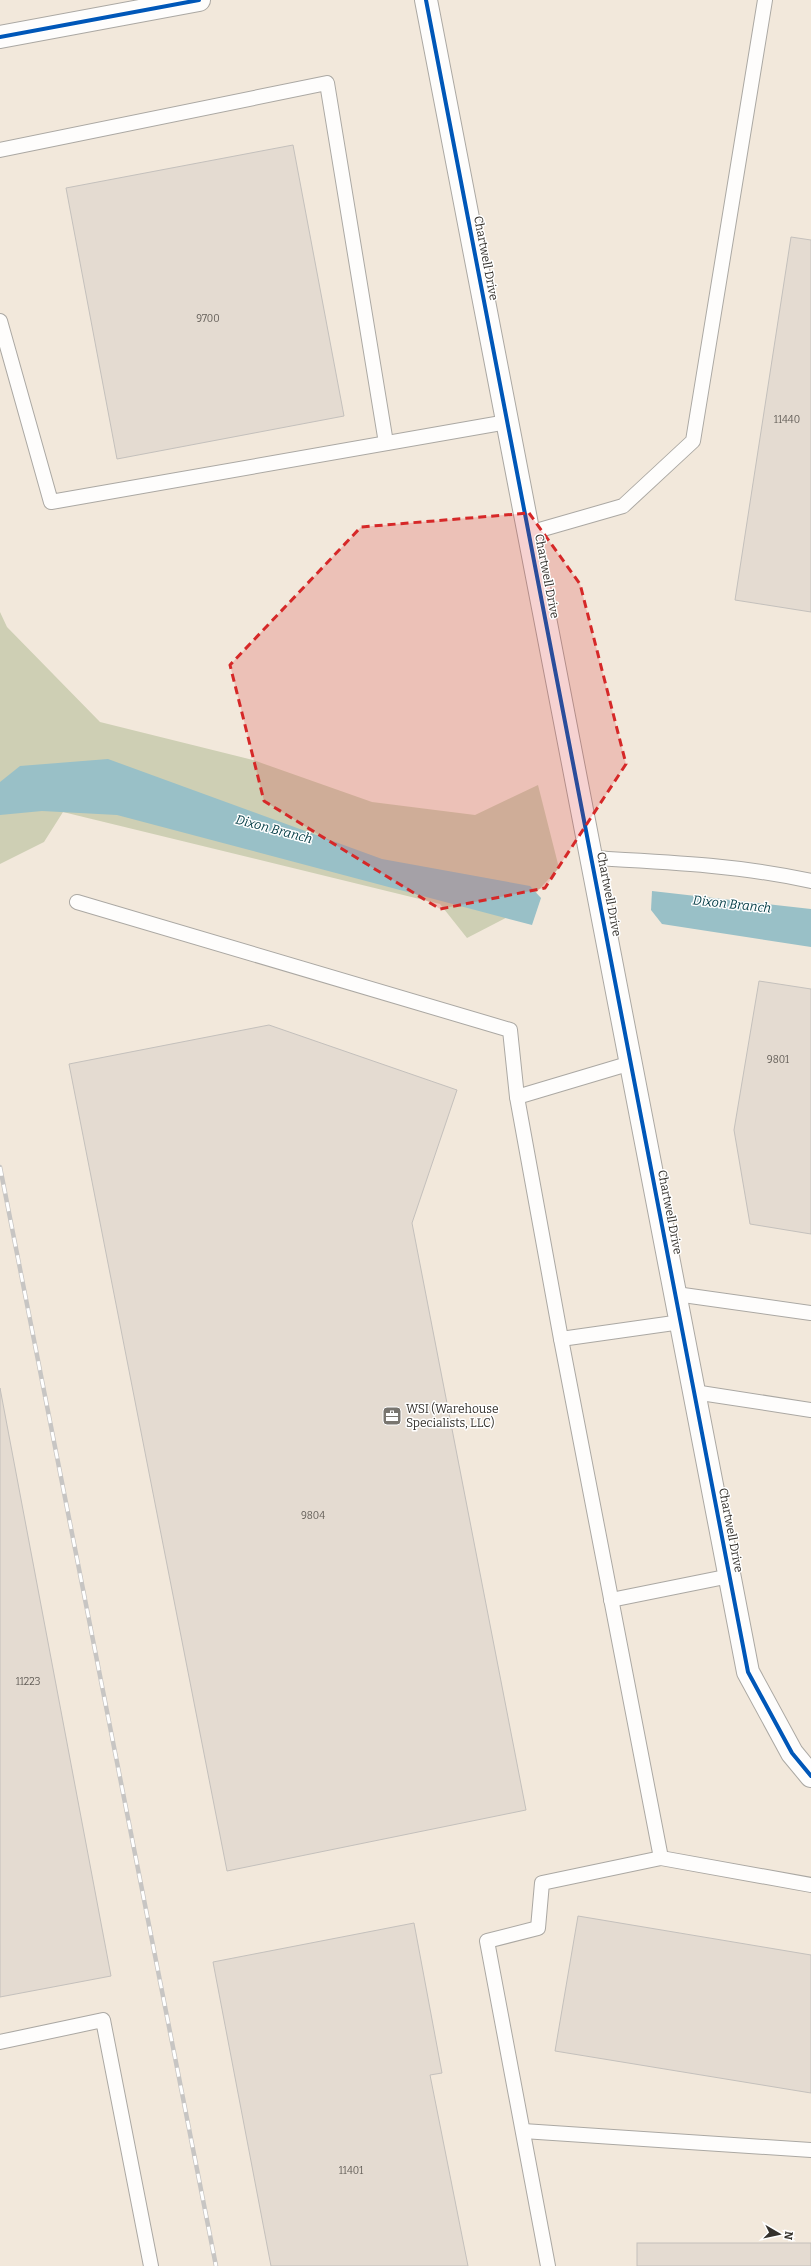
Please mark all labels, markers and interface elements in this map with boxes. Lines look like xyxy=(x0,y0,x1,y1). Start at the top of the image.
street label: Chartwell Drive xyxy=(471,215,501,301)
house number: 9700 xyxy=(196,313,220,325)
house number: 11440 xyxy=(774,414,800,426)
street label: Chartwell Drive xyxy=(532,533,562,619)
water label: Dixon Branch xyxy=(234,812,314,846)
street label: Chartwell Drive xyxy=(594,851,624,937)
water label: Dixon Branch xyxy=(692,892,772,916)
house number: 9801 xyxy=(767,1054,789,1066)
street label: Chartwell Drive xyxy=(655,1169,685,1255)
place label: WSI (Warehouse Specialists, LLC) xyxy=(406,1401,499,1430)
office icon: WSI (Warehouse Specialists, LLC) xyxy=(381,1405,403,1427)
street label: Chartwell Drive xyxy=(716,1487,746,1573)
house number: 9804 xyxy=(301,1510,325,1522)
house number: 11223 xyxy=(16,1676,41,1688)
house number: 11401 xyxy=(339,2165,363,2177)
north arrow xyxy=(759,2214,799,2254)
text: N xyxy=(781,2230,795,2241)

